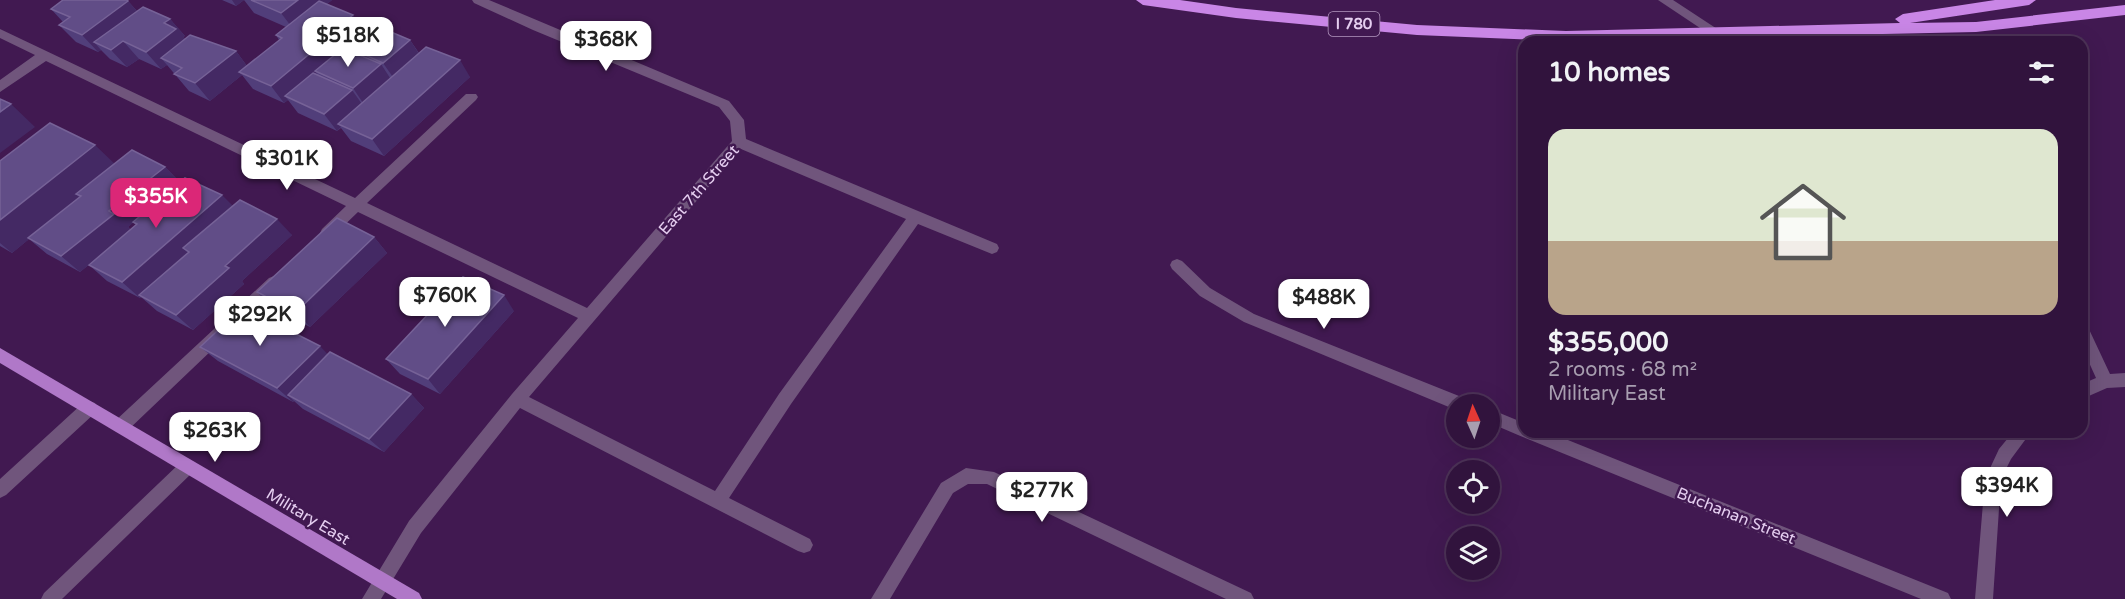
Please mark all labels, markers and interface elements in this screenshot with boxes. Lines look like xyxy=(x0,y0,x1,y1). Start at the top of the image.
road number: I 780 xyxy=(1328,12,1380,36)
pin: $518K xyxy=(306,17,390,68)
pin: $368K xyxy=(564,21,648,72)
text: $518K xyxy=(316,24,380,48)
text: $368K xyxy=(574,28,638,52)
icon: filters xyxy=(2025,56,2058,89)
text: 10 homes xyxy=(1548,57,1670,88)
pin: $301K xyxy=(245,140,329,191)
street label: East 7th Street xyxy=(654,141,744,239)
text: $301K xyxy=(255,147,319,171)
icon: home xyxy=(1749,168,1857,276)
pin: $355K xyxy=(114,178,198,229)
text: $355K xyxy=(124,185,188,209)
pin: $760K xyxy=(403,277,487,328)
pin: $488K xyxy=(1282,279,1366,330)
text: $760K xyxy=(413,284,477,308)
text: $488K xyxy=(1292,286,1356,310)
pin: $292K xyxy=(218,296,302,347)
text: $292K xyxy=(228,303,292,327)
text: $355,000 xyxy=(1548,327,1668,358)
text: 2 rooms · 68 m² xyxy=(1548,358,1697,382)
text: Military East xyxy=(1548,382,1666,406)
north arrow xyxy=(1446,394,1500,448)
map controls xyxy=(1446,394,1500,580)
pin: $263K xyxy=(173,412,257,463)
text: $263K xyxy=(183,419,247,443)
button: locate xyxy=(1446,460,1500,514)
pin: $394K xyxy=(1965,467,2049,518)
pin: $277K xyxy=(1000,472,1084,523)
text: $394K xyxy=(1975,474,2039,498)
text: $277K xyxy=(1010,479,1074,503)
street label: Buchanan Street xyxy=(1674,483,1798,549)
street label: Military East xyxy=(263,484,353,550)
button: layers xyxy=(1446,526,1500,580)

